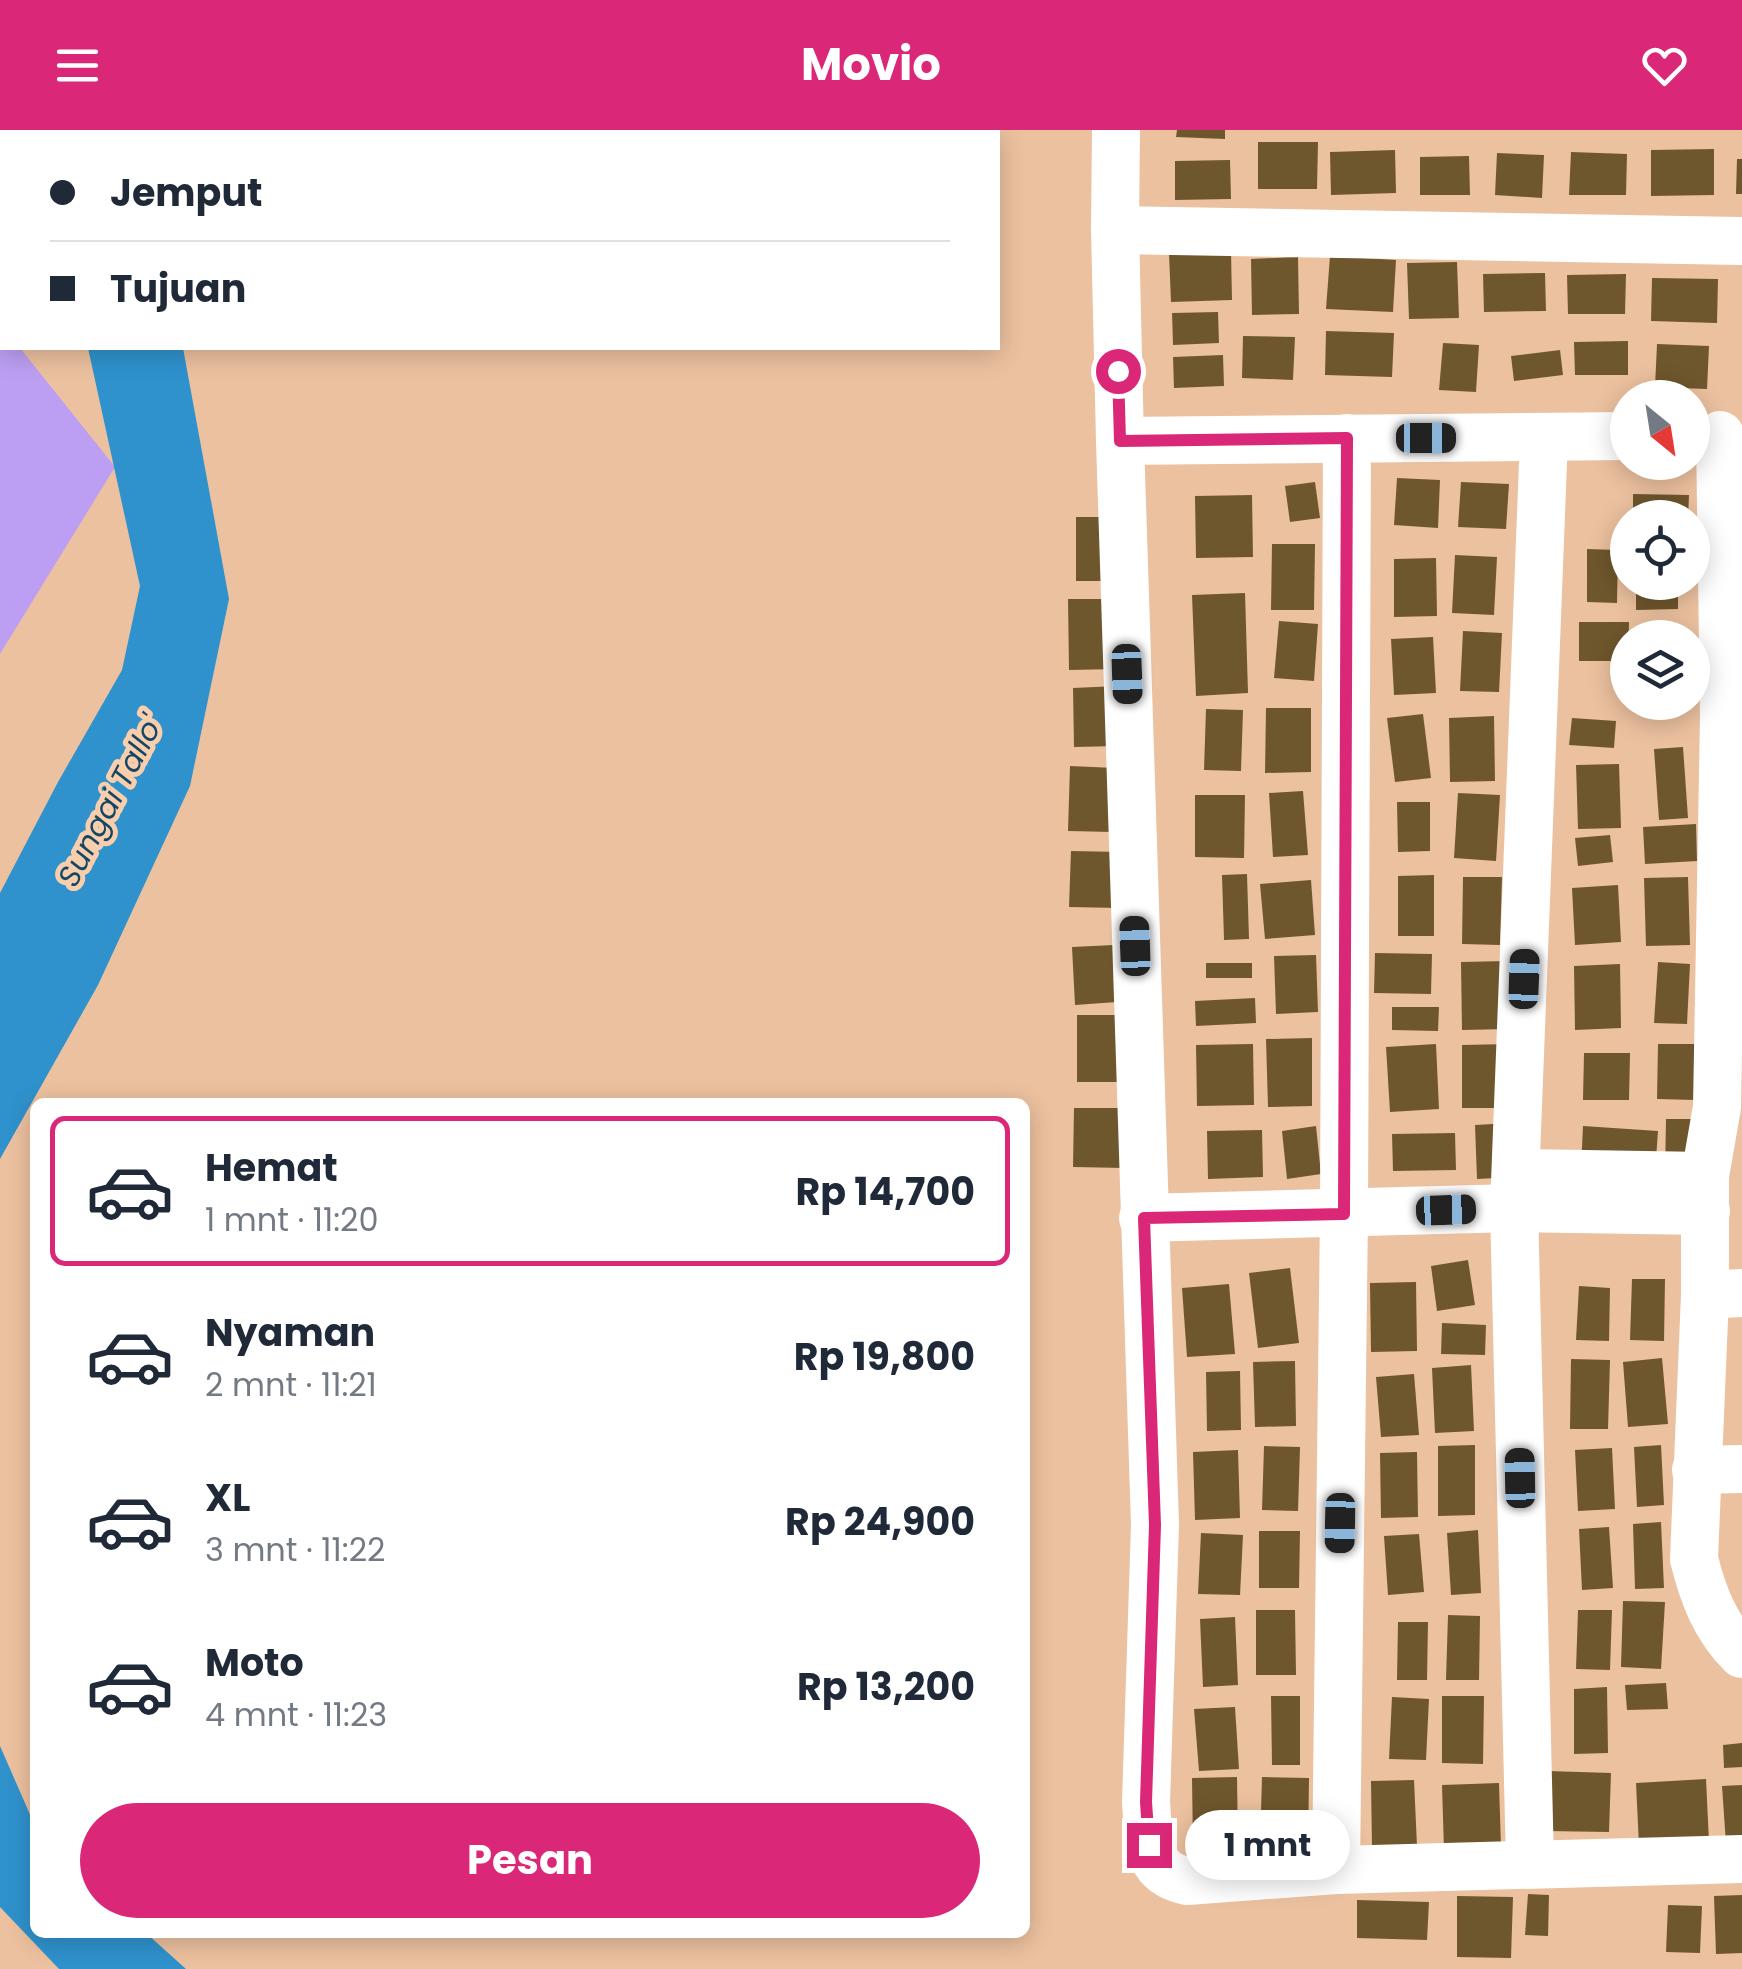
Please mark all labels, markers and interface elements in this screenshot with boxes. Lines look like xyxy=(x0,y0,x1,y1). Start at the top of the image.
text: Movio xyxy=(801,33,941,96)
icon: menu xyxy=(50,38,105,93)
icon: heart xyxy=(1637,38,1692,93)
text: Jemput xyxy=(110,166,262,219)
text: Tujuan xyxy=(110,262,246,315)
route start xyxy=(1096,349,1141,394)
north arrow xyxy=(1610,380,1710,480)
map controls xyxy=(1610,380,1710,720)
car xyxy=(1396,423,1456,453)
button: locate xyxy=(1610,500,1710,600)
button: layers xyxy=(1610,620,1710,720)
car xyxy=(1111,643,1143,705)
water label: Sungai Tallo' xyxy=(47,706,174,894)
car xyxy=(1119,915,1151,977)
car xyxy=(1508,948,1540,1010)
text: Hemat xyxy=(205,1141,338,1194)
icon: car xyxy=(85,1146,175,1236)
text: Rp 14,700 xyxy=(796,1165,975,1218)
car xyxy=(1415,1194,1477,1226)
text: 1 mnt · 11:20 xyxy=(205,1197,379,1242)
text: Nyaman xyxy=(205,1306,375,1359)
icon: car xyxy=(85,1311,175,1401)
text: Rp 19,800 xyxy=(794,1330,975,1383)
text: 2 mnt · 11:21 xyxy=(205,1362,377,1407)
car xyxy=(1504,1448,1536,1508)
text: XL xyxy=(205,1471,250,1524)
icon: car xyxy=(85,1476,175,1566)
car xyxy=(1324,1493,1356,1553)
text: Rp 24,900 xyxy=(785,1495,975,1548)
text: 3 mnt · 11:22 xyxy=(205,1527,385,1572)
text: Moto xyxy=(205,1636,304,1689)
icon: car xyxy=(85,1641,175,1731)
text: Rp 13,200 xyxy=(797,1660,975,1713)
text: 4 mnt · 11:23 xyxy=(205,1692,387,1737)
button: Pesan xyxy=(80,1803,980,1918)
callout: 1 mnt xyxy=(1184,1810,1349,1880)
text: 1 mnt xyxy=(1224,1822,1311,1867)
route end xyxy=(1127,1823,1172,1868)

